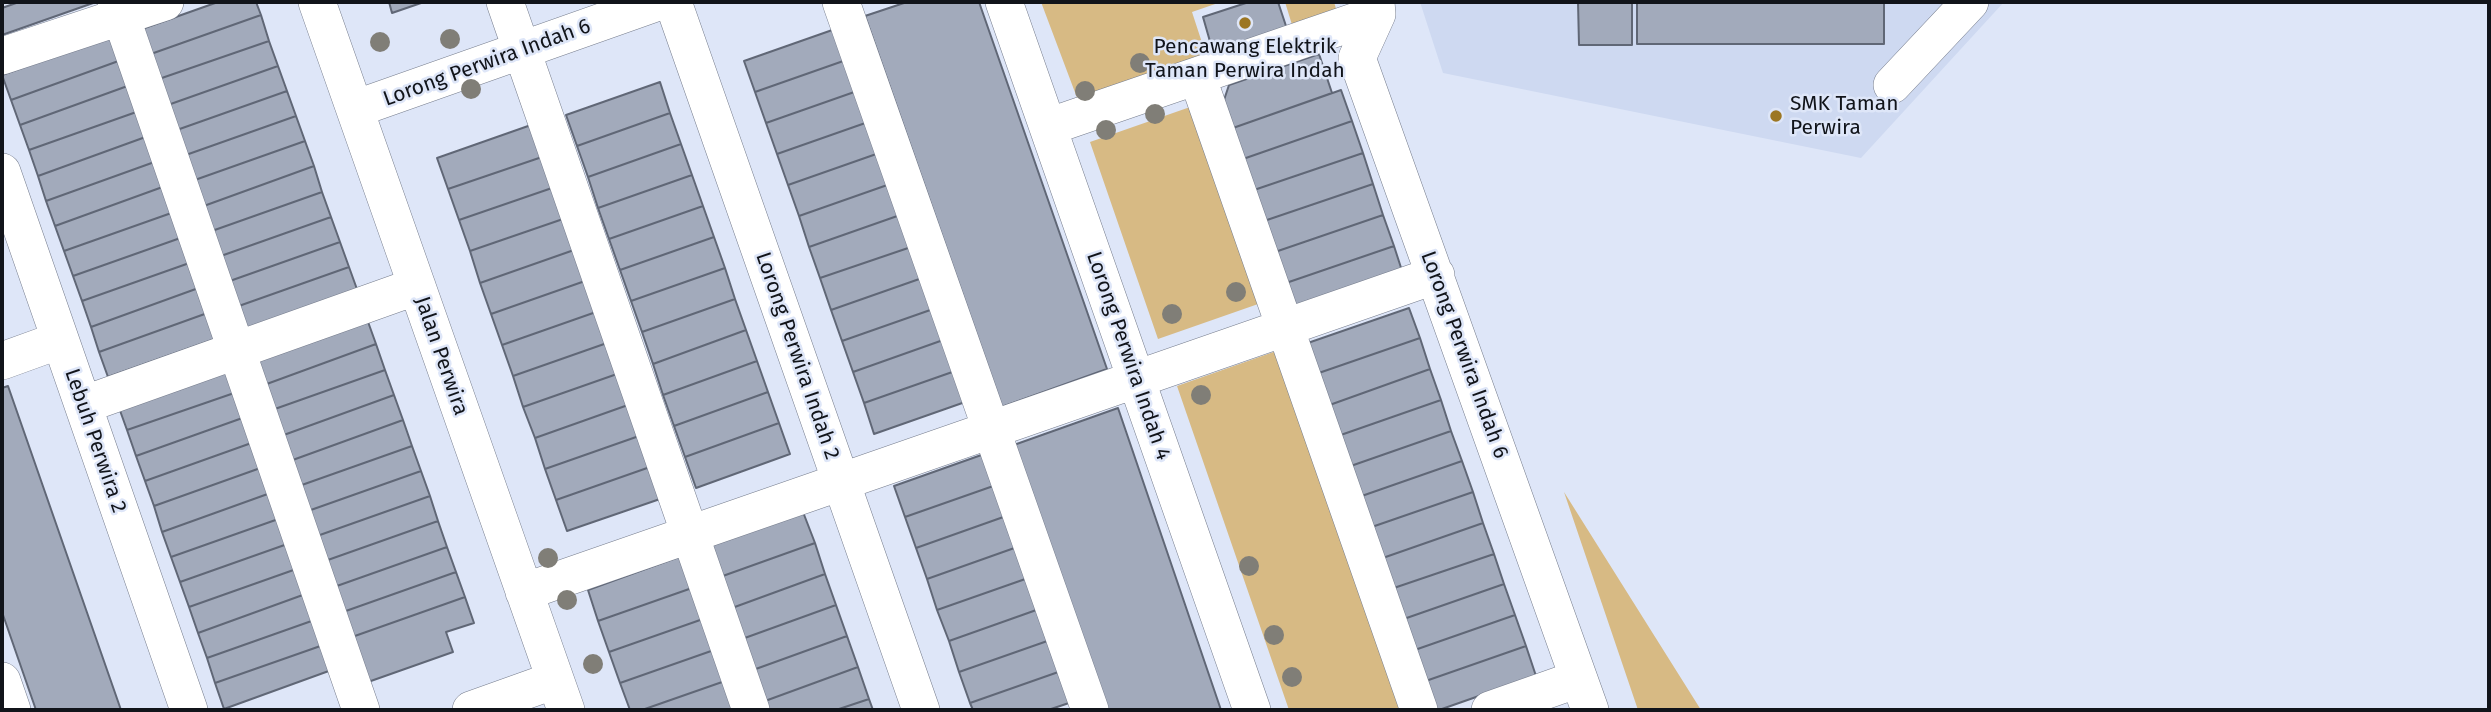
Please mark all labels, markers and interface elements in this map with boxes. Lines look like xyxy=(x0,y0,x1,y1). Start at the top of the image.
street label: Lorong Perwira Indah 6 xyxy=(380,14,594,112)
marker: Pencawang Elektrik Taman Perwira Indah xyxy=(1237,15,1253,31)
place label: Pencawang Elektrik Taman Perwira Indah xyxy=(1145,34,1345,84)
place label: SMK Taman Perwira xyxy=(1790,91,1898,141)
marker: SMK Taman Perwira xyxy=(1768,108,1784,124)
street label: Lorong Perwira Indah 4 xyxy=(1080,248,1176,464)
street label: Lorong Perwira Indah 6 xyxy=(1415,248,1513,462)
street label: Lorong Perwira Indah 2 xyxy=(750,249,844,463)
street label: Jalan Perwira xyxy=(409,293,473,419)
street label: Lebuh Perwira 2 xyxy=(59,366,131,516)

